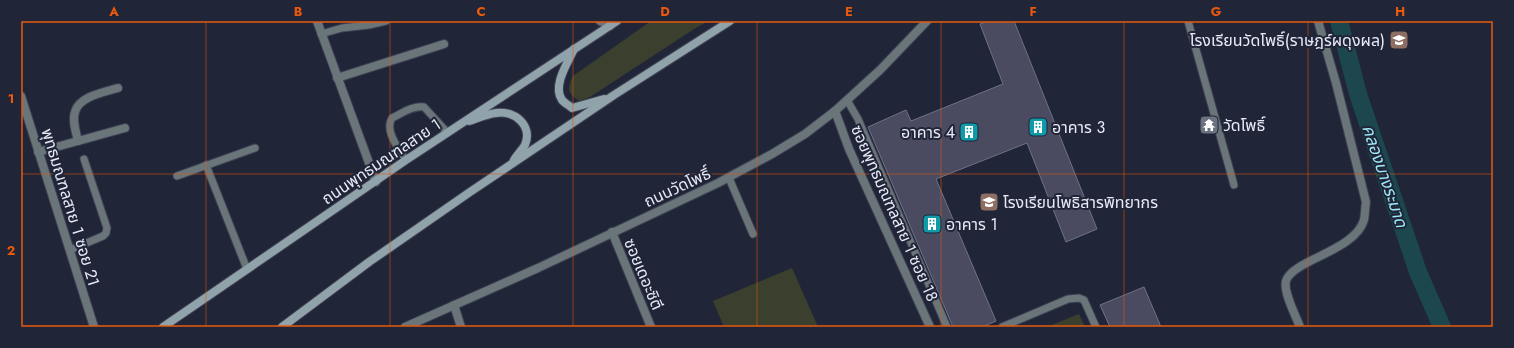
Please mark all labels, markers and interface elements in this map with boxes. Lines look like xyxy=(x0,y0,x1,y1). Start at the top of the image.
text: A xyxy=(108,2,119,21)
text: B xyxy=(294,2,303,21)
text: C xyxy=(476,2,486,21)
text: D xyxy=(660,2,670,21)
text: E xyxy=(845,2,853,21)
text: F xyxy=(1029,2,1037,21)
text: G xyxy=(1211,2,1222,21)
text: H xyxy=(1395,2,1405,21)
place label: โรงเรียนวัดโพธิ์(ราษฎร์ผดุงผล) xyxy=(1190,29,1385,52)
school or university icon: โรงเรียนวัดโพธิ์(ราษฎร์ผดุงผล) xyxy=(1388,29,1410,51)
text: 1 xyxy=(8,89,14,108)
street label: ถนนพุทธมณฑลสาย 1 xyxy=(317,113,446,210)
temple icon: วัดโพธิ์ xyxy=(1198,114,1220,136)
place label: วัดโพธิ์ xyxy=(1223,114,1265,137)
building icon: อาคาร 3 xyxy=(1027,116,1049,138)
place label: อาคาร 3 xyxy=(1052,116,1106,139)
street label: ซอยพุทธมณฑลสาย 1 ซอย 18 xyxy=(845,121,944,305)
place label: อาคาร 4 xyxy=(901,121,955,144)
building icon: อาคาร 4 xyxy=(958,121,980,143)
water label: คลองบางระมาด xyxy=(1356,121,1414,231)
street label: พุทธมณฑลสาย 1 ซอย 21 xyxy=(36,125,105,289)
street label: ถนนวัดโพธิ์ xyxy=(640,162,715,213)
school or university icon: โรงเรียนโพธิสารพิทยากร xyxy=(978,191,1000,213)
place label: โรงเรียนโพธิสารพิทยากร xyxy=(1003,191,1158,214)
building icon: อาคาร 1 xyxy=(921,213,943,235)
place label: อาคาร 1 xyxy=(946,213,998,236)
street label: ซอยเดอะซิตี xyxy=(618,235,669,314)
text: 2 xyxy=(7,241,15,260)

